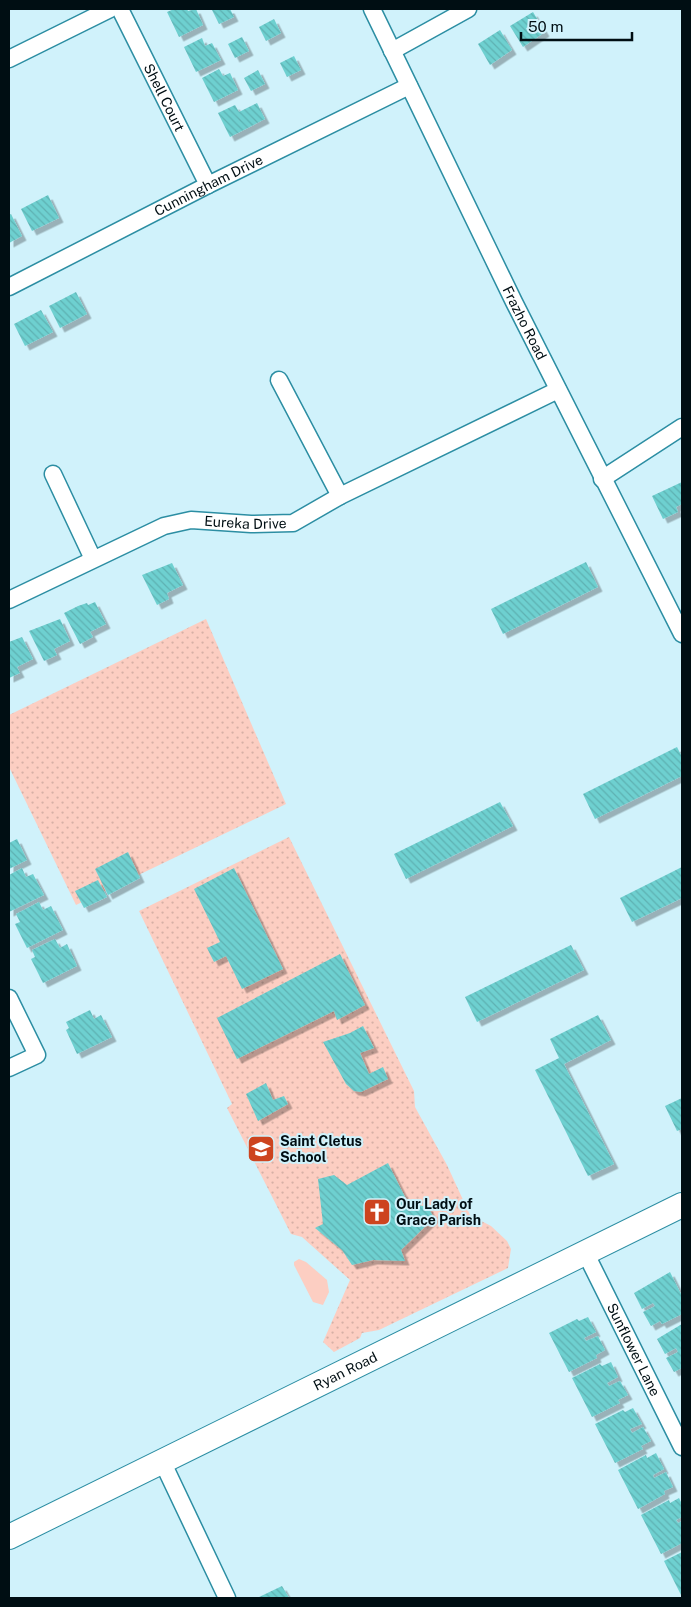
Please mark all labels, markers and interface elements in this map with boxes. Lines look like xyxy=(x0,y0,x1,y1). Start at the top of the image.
scale bar xyxy=(521,10,632,42)
text: 50 m xyxy=(528,18,563,35)
street label: Shell Court xyxy=(141,61,188,134)
street label: Cunningham Drive xyxy=(152,151,265,219)
street label: Frazho Road xyxy=(499,283,550,362)
street label: Eureka Drive xyxy=(204,513,287,532)
place label: Saint Cletus School xyxy=(280,1133,362,1165)
school or university icon: Saint Cletus School xyxy=(246,1134,276,1164)
place label: Our Lady of Grace Parish xyxy=(396,1196,481,1228)
church icon: Our Lady of Grace Parish xyxy=(362,1197,392,1227)
street label: Sunflower Lane xyxy=(604,1300,663,1399)
street label: Ryan Road xyxy=(311,1349,380,1394)

